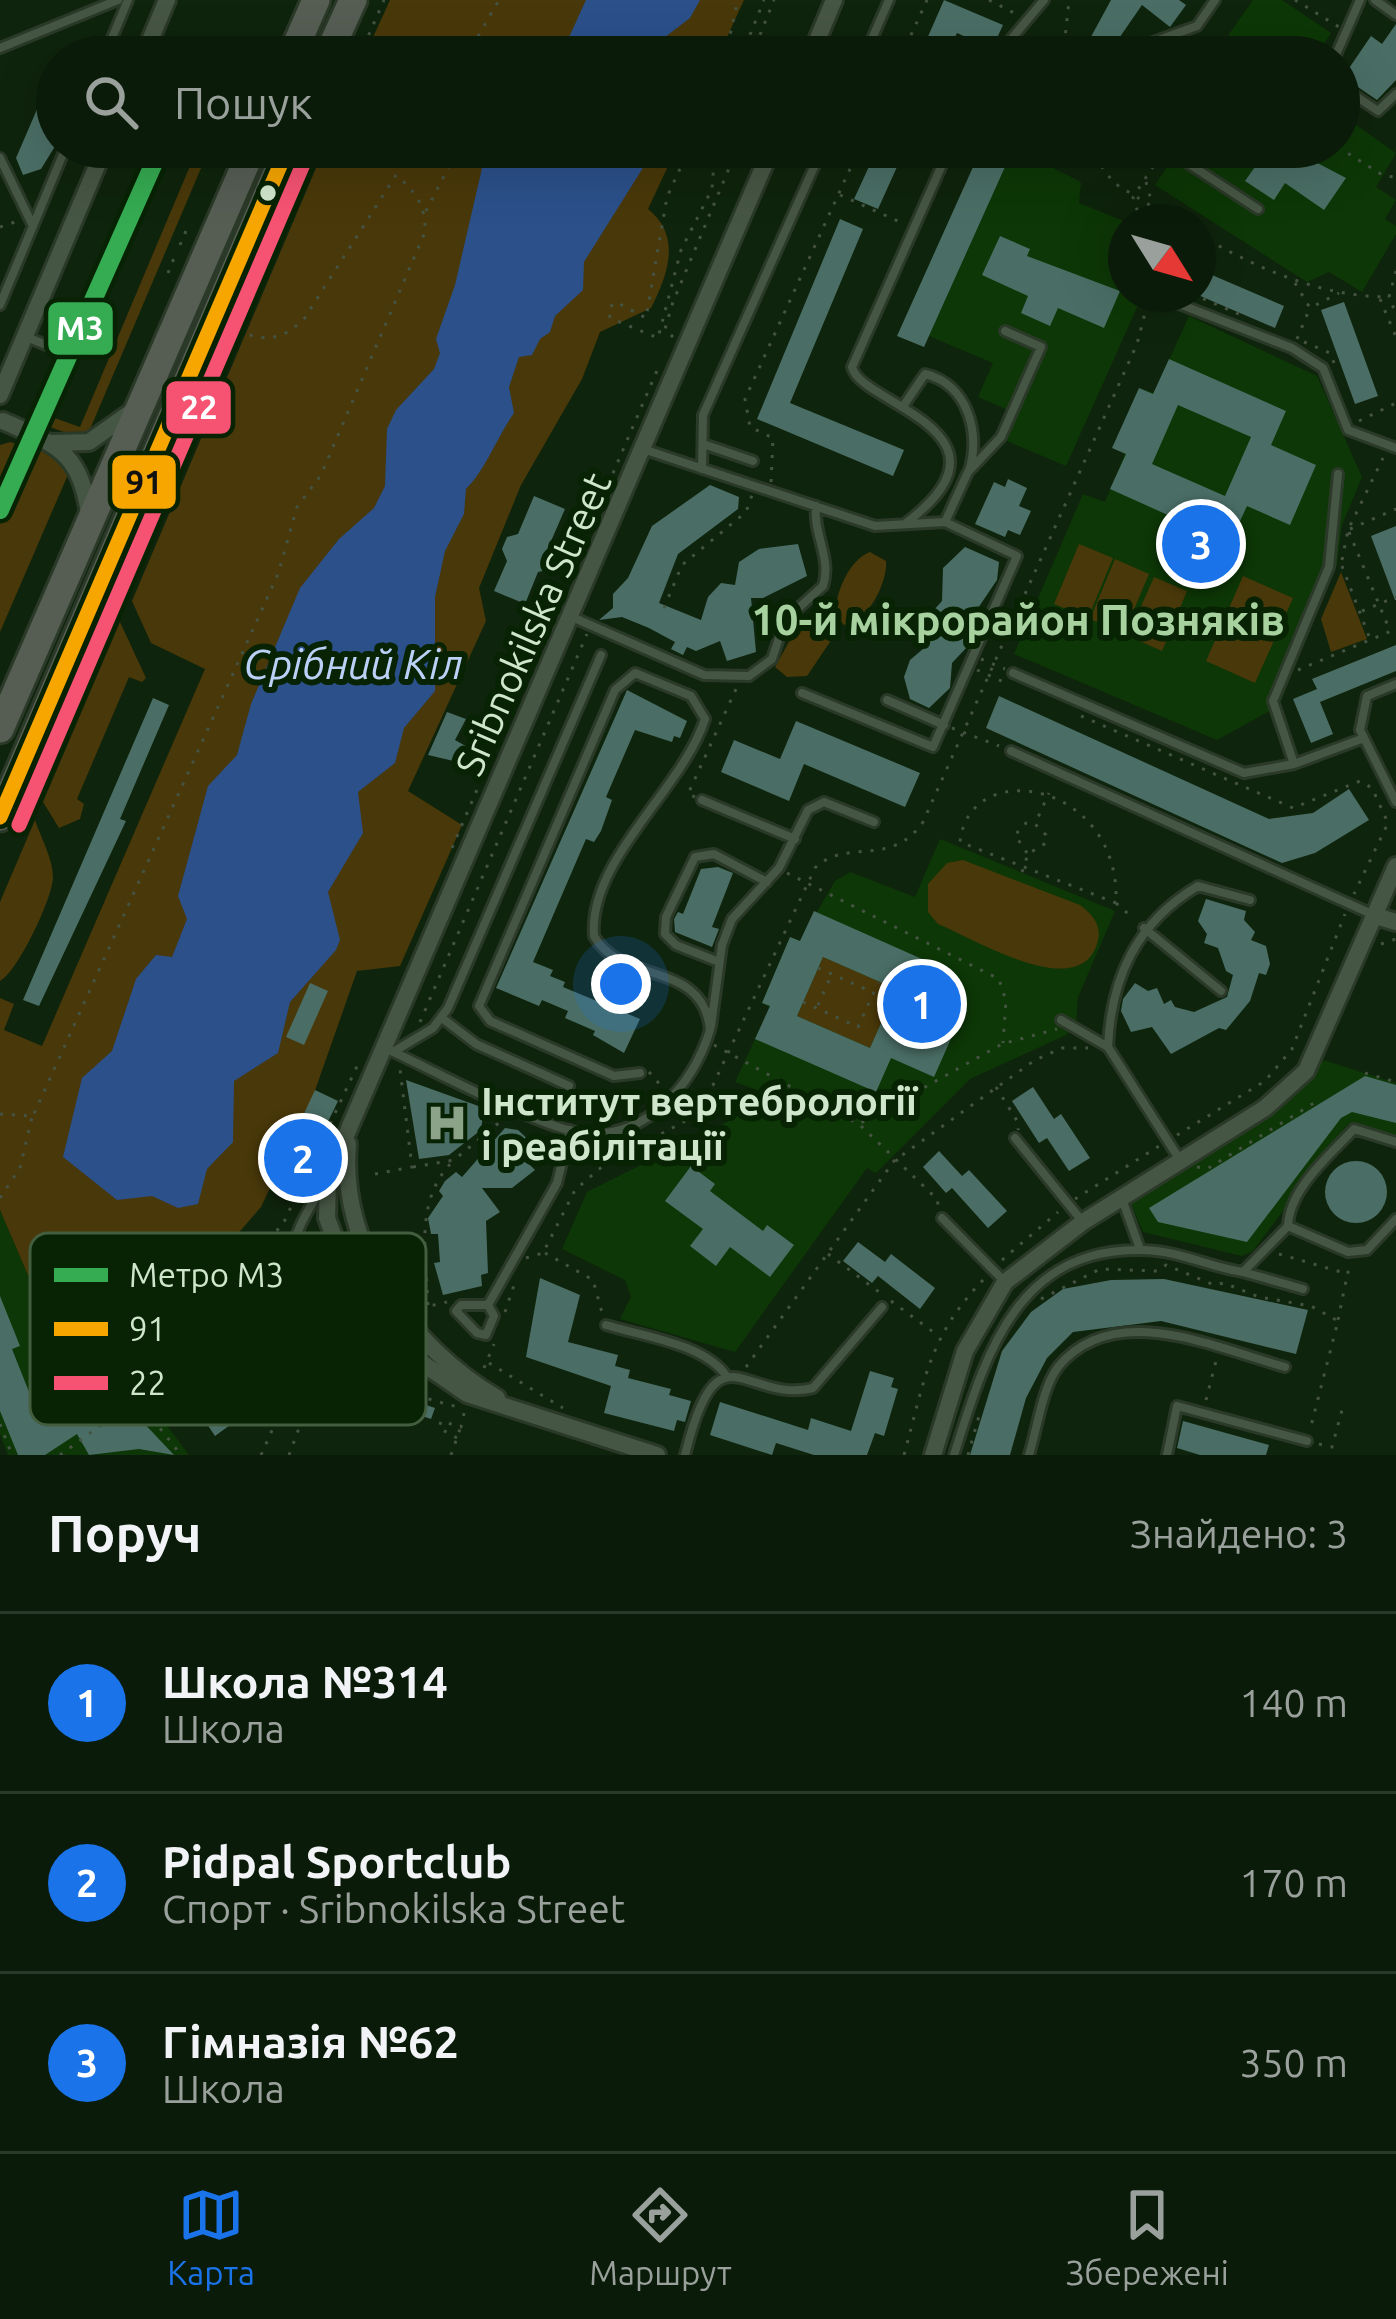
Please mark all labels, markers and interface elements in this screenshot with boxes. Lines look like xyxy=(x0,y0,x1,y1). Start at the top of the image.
search box xyxy=(36,36,1360,168)
icon: search xyxy=(78,69,144,135)
text: Пошук xyxy=(174,77,313,128)
unlabelled marker xyxy=(257,182,279,204)
north arrow xyxy=(1108,204,1216,312)
line badge: M3 xyxy=(46,300,115,357)
text: M3 xyxy=(56,309,104,346)
line badge: 22 xyxy=(164,379,233,436)
text: 22 xyxy=(180,388,218,425)
line badge: 91 xyxy=(110,453,178,511)
text: 91 xyxy=(125,463,163,500)
street label: Sribnokilska Street xyxy=(447,466,619,782)
pin: 3 xyxy=(1162,499,1240,589)
district label: 10-й мікрорайон Позняків xyxy=(751,596,1285,643)
water label: Срібний Кіл xyxy=(243,640,463,687)
your location xyxy=(591,954,651,1014)
pin: 1 xyxy=(883,959,961,1049)
place label: Інститут вертебрології і реабілітації xyxy=(481,1079,919,1167)
hospital icon: Інститут вертебрології і реабілітації xyxy=(424,1100,470,1146)
pin: 2 xyxy=(264,1113,342,1203)
legend xyxy=(30,1233,426,1425)
text: Метро M3 xyxy=(129,1256,284,1293)
text: 91 xyxy=(129,1310,166,1347)
text: 22 xyxy=(129,1364,166,1401)
text: Поруч xyxy=(48,1504,201,1562)
text: Знайдено: 3 xyxy=(1130,1512,1348,1555)
text: Школа №314 xyxy=(162,1656,448,1707)
text: 1 xyxy=(76,1681,98,1724)
text: 140 m xyxy=(1239,1681,1348,1724)
text: Школа xyxy=(162,1707,285,1750)
text: Pidpal Sportclub xyxy=(162,1836,511,1887)
text: 2 xyxy=(76,1861,98,1904)
text: 170 m xyxy=(1239,1861,1348,1904)
text: Спорт · Sribnokilska Street xyxy=(162,1887,625,1930)
text: Гімназія №62 xyxy=(162,2016,459,2067)
text: 3 xyxy=(76,2041,98,2084)
text: 350 m xyxy=(1239,2041,1348,2084)
text: Школа xyxy=(162,2067,285,2110)
tab: Карта xyxy=(167,2182,255,2291)
tab: Маршрут xyxy=(589,2182,732,2291)
tab: Збережені xyxy=(1066,2182,1229,2291)

